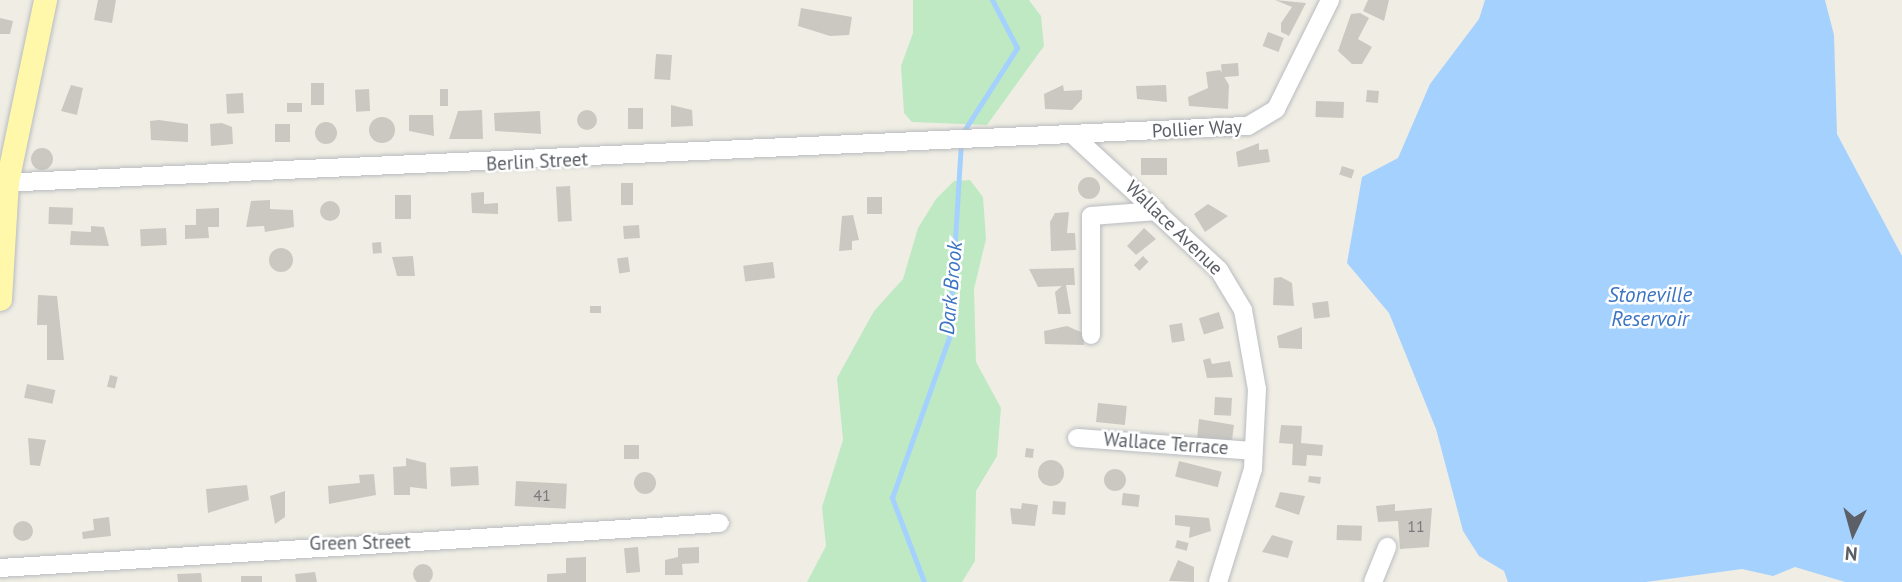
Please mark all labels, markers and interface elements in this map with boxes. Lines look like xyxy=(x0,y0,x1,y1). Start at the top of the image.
street label: Pollier Way xyxy=(1151,115,1243,143)
street label: Berlin Street xyxy=(486,148,588,176)
street label: Wallace Avenue xyxy=(1120,176,1228,280)
water label: Dark Brook xyxy=(934,240,968,336)
water label: Stoneville Reservoir xyxy=(1608,282,1692,332)
street label: Wallace Terrace xyxy=(1103,428,1229,460)
house number: 41 xyxy=(533,485,551,505)
north arrow xyxy=(1818,498,1888,568)
house number: 11 xyxy=(1407,516,1425,536)
street label: Green Street xyxy=(309,531,411,555)
text: N xyxy=(1844,541,1858,566)

